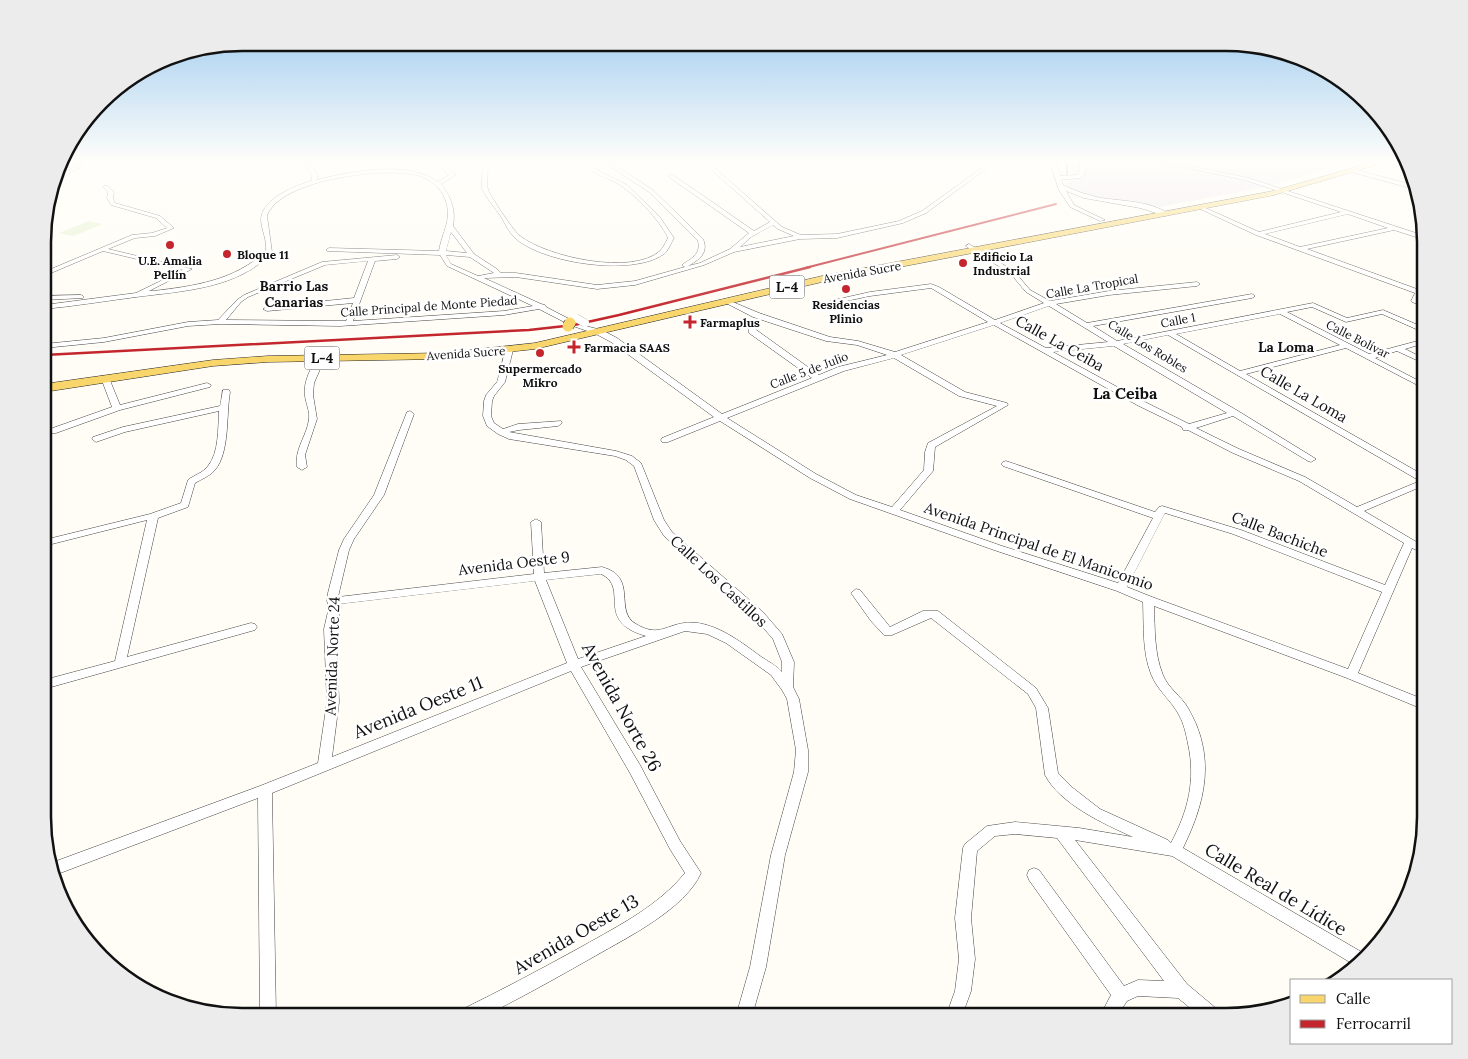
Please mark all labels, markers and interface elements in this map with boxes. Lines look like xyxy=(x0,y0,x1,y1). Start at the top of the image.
marker: U.E. Amalia Pellín xyxy=(164,239,176,251)
place label: Bloque 11 xyxy=(237,247,289,262)
marker: Bloque 11 xyxy=(221,248,233,260)
place label: Edificio La Industrial xyxy=(973,249,1034,278)
place label: U.E. Amalia Pellín xyxy=(138,253,203,282)
marker: Edificio La Industrial xyxy=(957,257,969,269)
street label: Avenida Sucre xyxy=(821,258,903,286)
street label: Calle La Tropical xyxy=(1045,271,1139,301)
road number: L-4 xyxy=(770,276,804,298)
district label: Barrio Las Canarias xyxy=(260,277,329,311)
marker: Residencias Plinio xyxy=(840,283,852,295)
street label: Calle Principal de Monte Piedad xyxy=(340,292,518,320)
place label: Residencias Plinio xyxy=(812,297,880,326)
street label: Calle 1 xyxy=(1159,309,1197,331)
street label: Calle La Ceiba xyxy=(1012,311,1108,375)
place label: Farmaplus xyxy=(700,315,760,330)
marker: Farmaplus xyxy=(684,316,696,328)
street label: Calle Los Robles xyxy=(1105,316,1191,376)
street label: Calle Bolívar xyxy=(1324,317,1393,362)
district label: La Loma xyxy=(1258,338,1315,356)
place label: Farmacia SAAS xyxy=(584,340,670,355)
marker: Farmacia SAAS xyxy=(568,341,580,353)
street label: Avenida Sucre xyxy=(425,343,506,363)
road number: L-4 xyxy=(304,346,340,369)
marker: Supermercado Mikro xyxy=(534,347,546,359)
street label: Calle 5 de Julio xyxy=(768,348,850,392)
place label: Supermercado Mikro xyxy=(498,361,582,390)
street label: Calle La Loma xyxy=(1257,361,1351,427)
district label: La Ceiba xyxy=(1093,383,1158,403)
street label: Avenida Principal de El Manicomio xyxy=(921,497,1156,594)
street label: Calle Bachiche xyxy=(1229,507,1331,561)
street label: Calle Los Castillos xyxy=(666,531,772,631)
street label: Avenida Oeste 9 xyxy=(456,547,571,579)
street label: Avenida Norte 24 xyxy=(320,596,344,717)
street label: Avenida Norte 26 xyxy=(577,638,667,776)
street label: Avenida Oeste 11 xyxy=(349,671,486,744)
street label: Calle Real de Lídice xyxy=(1201,837,1351,941)
street label: Avenida Oeste 13 xyxy=(508,889,643,980)
legend xyxy=(1290,979,1453,1044)
text: Calle xyxy=(1336,989,1371,1008)
text: Ferrocarril xyxy=(1336,1014,1411,1033)

